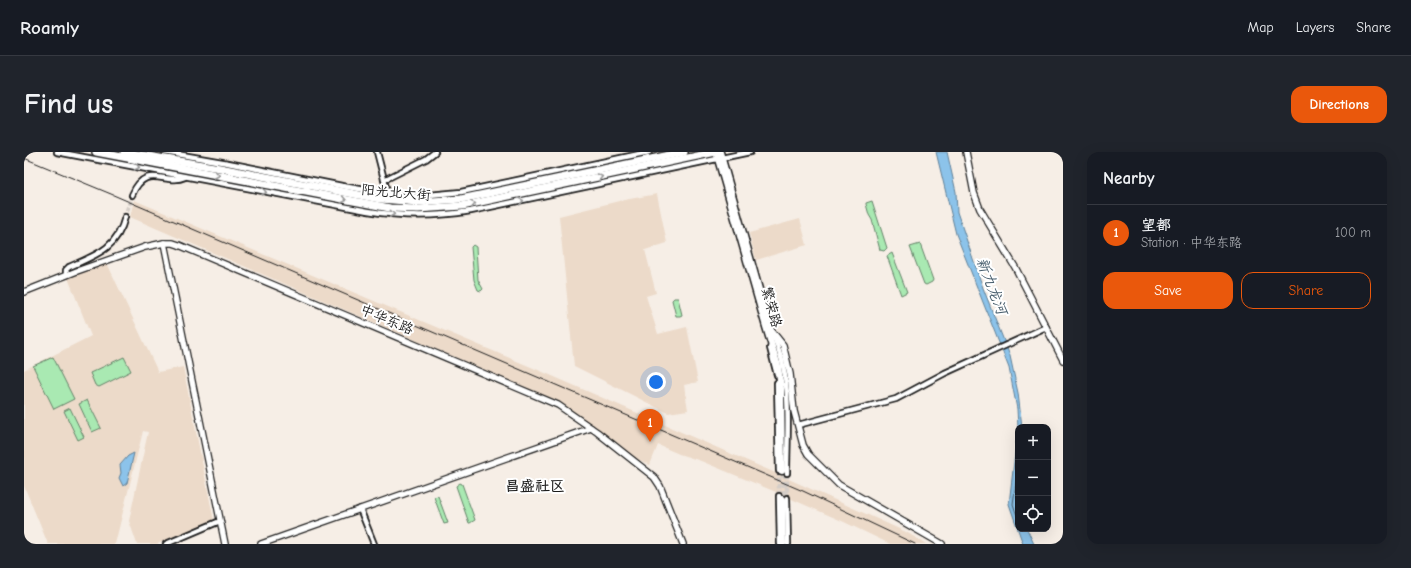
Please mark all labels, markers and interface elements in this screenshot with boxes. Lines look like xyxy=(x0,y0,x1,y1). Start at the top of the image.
text: Roamly xyxy=(20,17,79,39)
text: Map xyxy=(1247,19,1274,36)
text: Layers xyxy=(1296,19,1334,36)
text: Share xyxy=(1356,19,1391,36)
button: Directions xyxy=(1291,86,1387,123)
text: Find us xyxy=(24,88,113,120)
one-way arrow xyxy=(134,162,140,171)
text: Nearby xyxy=(1103,169,1154,188)
one-way arrow xyxy=(213,170,220,178)
one-way arrow xyxy=(597,173,603,181)
street label: 阳光北大街 xyxy=(360,181,432,204)
one-way arrow xyxy=(261,187,268,195)
one-way arrow xyxy=(341,195,347,203)
one-way arrow xyxy=(518,197,524,205)
one-way arrow xyxy=(470,200,476,208)
one-way arrow xyxy=(389,210,395,219)
text: 望都 xyxy=(1141,216,1171,234)
text: 1 xyxy=(1113,225,1119,240)
text: 100 m xyxy=(1335,225,1371,240)
text: Station · 中华东路 xyxy=(1141,235,1242,250)
water label: 新九龙河 xyxy=(973,255,1012,320)
button: Save xyxy=(1103,272,1233,309)
button: Share xyxy=(1241,272,1371,309)
street label: 繁荣路 xyxy=(758,285,785,330)
street label: 中华东路 xyxy=(358,301,416,338)
your location xyxy=(646,372,666,392)
pin: 1 xyxy=(637,409,663,442)
map controls xyxy=(1015,424,1051,532)
button: + xyxy=(1015,424,1051,460)
button: − xyxy=(1015,460,1051,496)
district label: 昌盛社区 xyxy=(505,477,565,495)
button: locate xyxy=(1015,496,1051,532)

